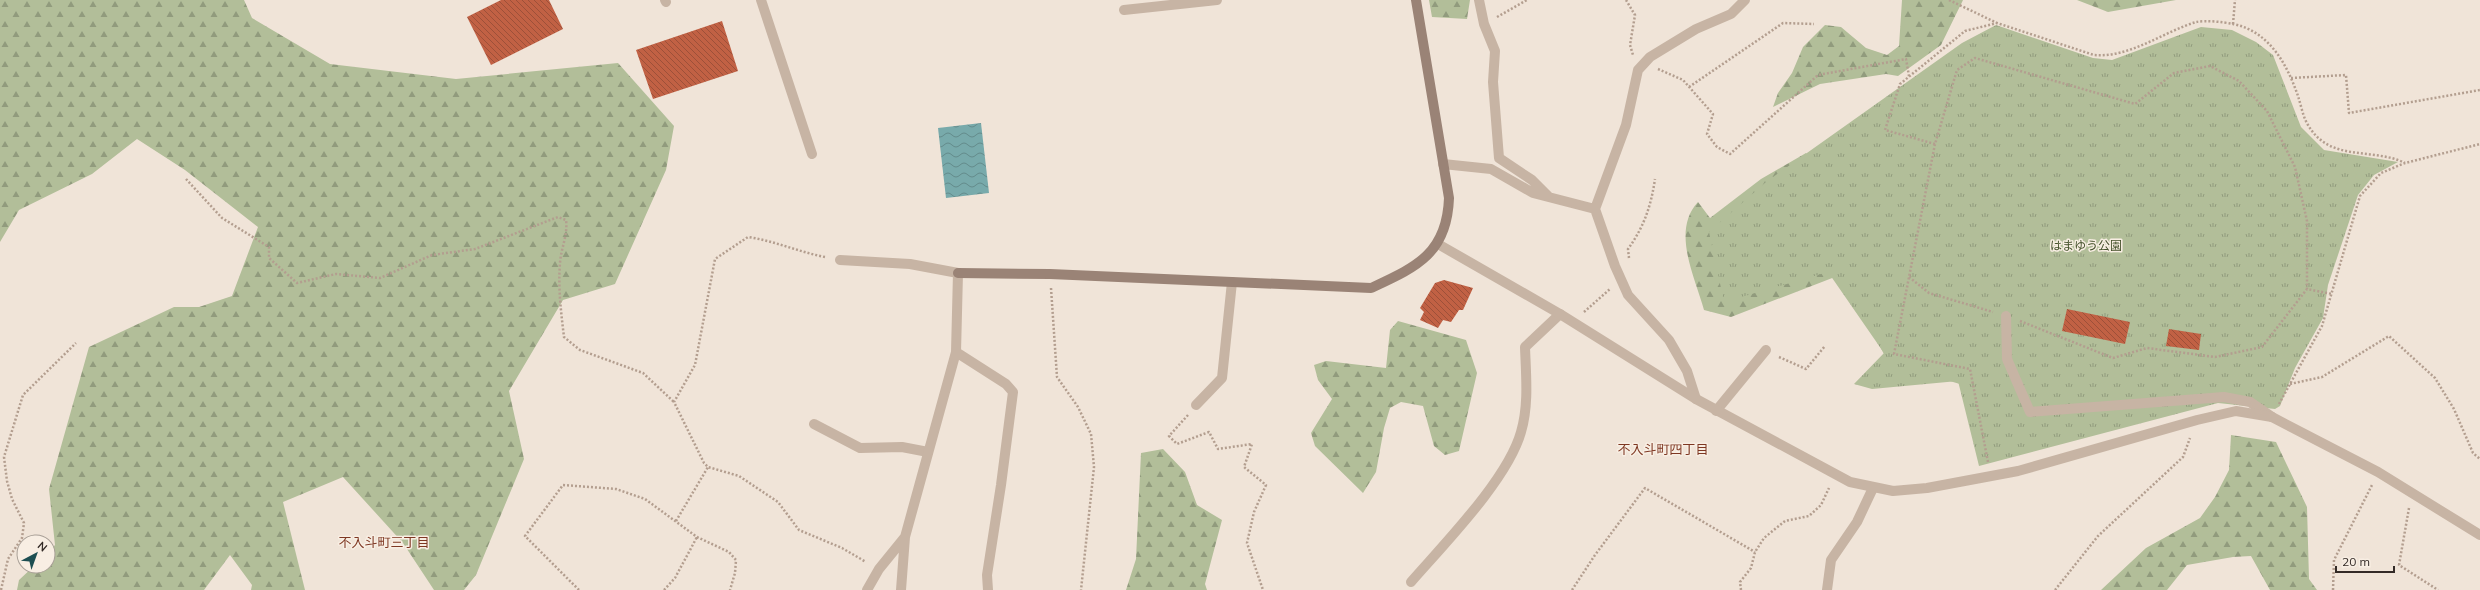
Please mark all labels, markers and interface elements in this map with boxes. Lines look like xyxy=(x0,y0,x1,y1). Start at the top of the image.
park label: はまゆう公園 xyxy=(2050,238,2122,253)
district label: 不入斗町四丁目 xyxy=(1617,441,1709,457)
north arrow xyxy=(16,534,56,574)
district label: 不入斗町三丁目 xyxy=(338,534,430,550)
text: N xyxy=(35,538,50,554)
scale bar xyxy=(2336,548,2394,574)
text: 20 m xyxy=(2342,554,2370,569)

